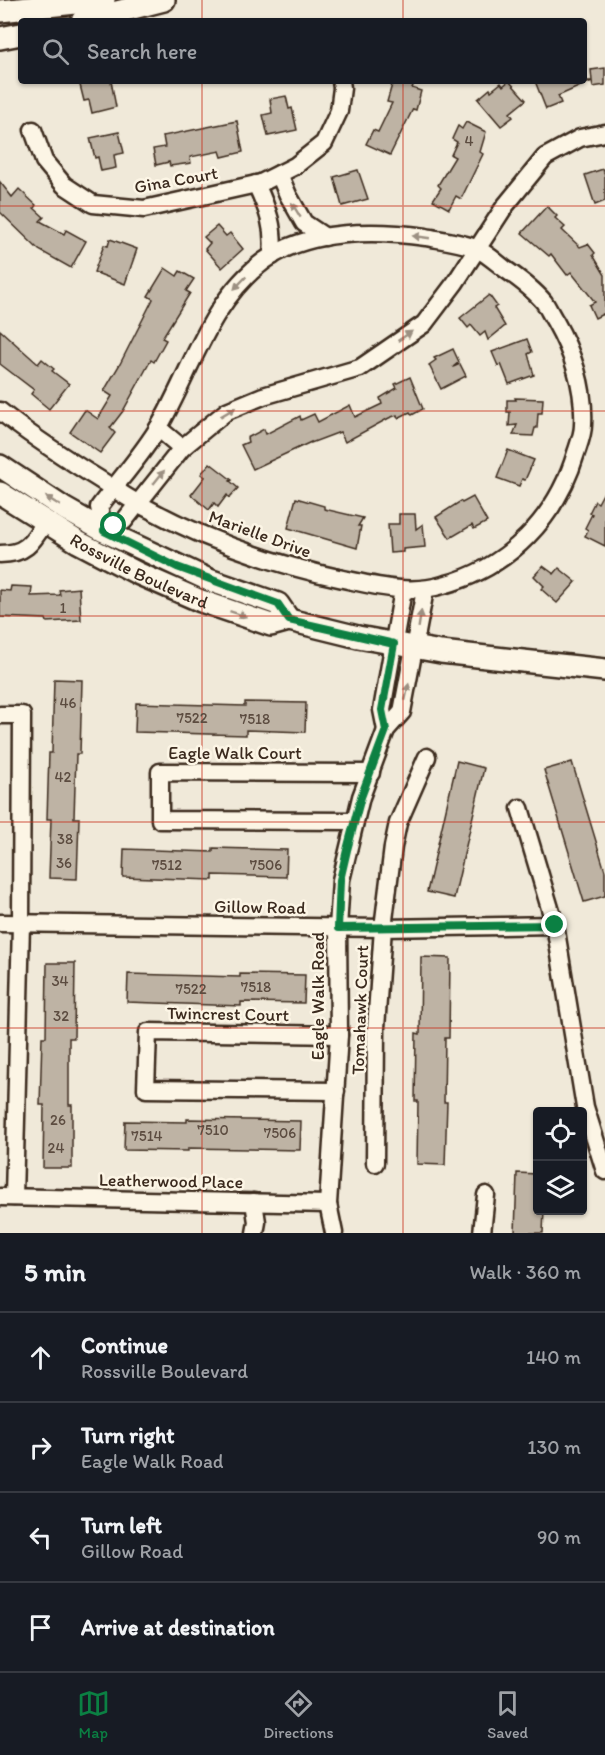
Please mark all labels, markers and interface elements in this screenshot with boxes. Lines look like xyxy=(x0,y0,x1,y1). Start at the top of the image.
search box xyxy=(18,18,587,84)
icon: search xyxy=(39,35,72,68)
text: Search here xyxy=(87,38,197,65)
house number: 4 xyxy=(464,132,474,150)
street label: Gina Court xyxy=(133,162,220,198)
one-way arrow xyxy=(291,202,302,218)
one-way arrow xyxy=(411,232,430,241)
one-way arrow xyxy=(234,276,248,290)
one-way arrow xyxy=(397,330,413,342)
one-way arrow xyxy=(220,407,237,417)
one-way arrow xyxy=(152,469,165,485)
one-way arrow xyxy=(45,496,61,507)
street label: Marielle Drive xyxy=(206,505,314,563)
route start xyxy=(100,512,126,538)
street label: Rossville Boulevard xyxy=(66,529,211,614)
house number: 1 xyxy=(60,599,67,617)
one-way arrow xyxy=(416,609,425,628)
one-way arrow xyxy=(229,610,247,620)
one-way arrow xyxy=(403,682,412,701)
house number: 46 xyxy=(60,694,77,712)
house number: 7522 xyxy=(176,709,208,727)
house number: 7518 xyxy=(240,710,270,728)
street label: Eagle Walk Court xyxy=(168,742,302,764)
house number: 42 xyxy=(55,768,72,786)
house number: 38 xyxy=(57,830,73,848)
house number: 36 xyxy=(56,854,72,872)
house number: 7512 xyxy=(152,856,182,874)
house number: 7506 xyxy=(250,856,282,874)
street label: Gillow Road xyxy=(214,895,306,919)
route end xyxy=(541,911,567,937)
street label: Eagle Walk Road xyxy=(307,931,329,1060)
street label: Tomahawk Court xyxy=(347,945,373,1075)
house number: 34 xyxy=(51,972,69,990)
house number: 7518 xyxy=(241,978,271,996)
house number: 7522 xyxy=(175,980,207,998)
street label: Twincrest Court xyxy=(167,1002,290,1026)
house number: 32 xyxy=(53,1007,69,1025)
map controls xyxy=(533,1107,587,1215)
button: locate xyxy=(533,1107,587,1161)
house number: 26 xyxy=(50,1111,66,1129)
house number: 7510 xyxy=(197,1121,229,1139)
house number: 7506 xyxy=(264,1124,296,1142)
house number: 7514 xyxy=(131,1127,163,1145)
house number: 24 xyxy=(48,1139,64,1157)
button: layers xyxy=(533,1161,587,1215)
street label: Leatherwood Place xyxy=(99,1169,243,1193)
text: 5 min xyxy=(24,1256,86,1288)
text: Walk · 360 m xyxy=(469,1260,581,1284)
text: Continue xyxy=(81,1332,168,1359)
icon: ahead xyxy=(24,1341,57,1374)
text: 140 m xyxy=(526,1345,581,1369)
text: Rossville Boulevard xyxy=(81,1359,248,1383)
text: Turn right xyxy=(81,1422,175,1449)
icon: right xyxy=(24,1431,57,1464)
text: 130 m xyxy=(527,1435,581,1459)
text: Eagle Walk Road xyxy=(81,1449,224,1473)
text: Turn left xyxy=(81,1512,162,1539)
icon: left xyxy=(24,1521,57,1554)
text: 90 m xyxy=(537,1525,581,1549)
text: Gillow Road xyxy=(81,1539,183,1563)
icon: arrive xyxy=(24,1611,57,1644)
text: Arrive at destination xyxy=(81,1614,275,1641)
tab: Map xyxy=(77,1687,110,1742)
tab: Directions xyxy=(263,1687,334,1742)
tab: Saved xyxy=(487,1687,528,1742)

